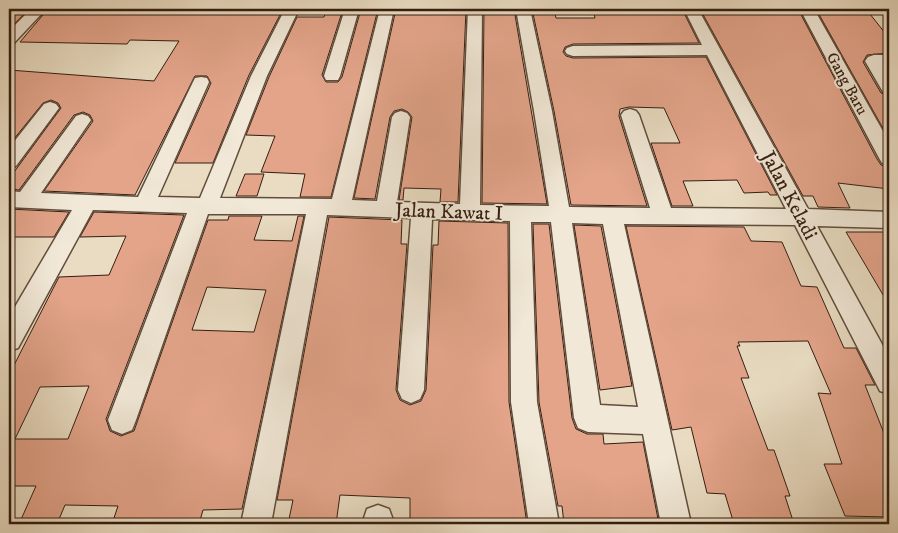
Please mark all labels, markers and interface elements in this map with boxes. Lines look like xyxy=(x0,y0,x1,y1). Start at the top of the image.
street label: Gang Baru xyxy=(822,49,873,118)
street label: Jalan Keladi xyxy=(754,145,822,244)
street label: Jalan Kawat I xyxy=(393,198,503,227)

